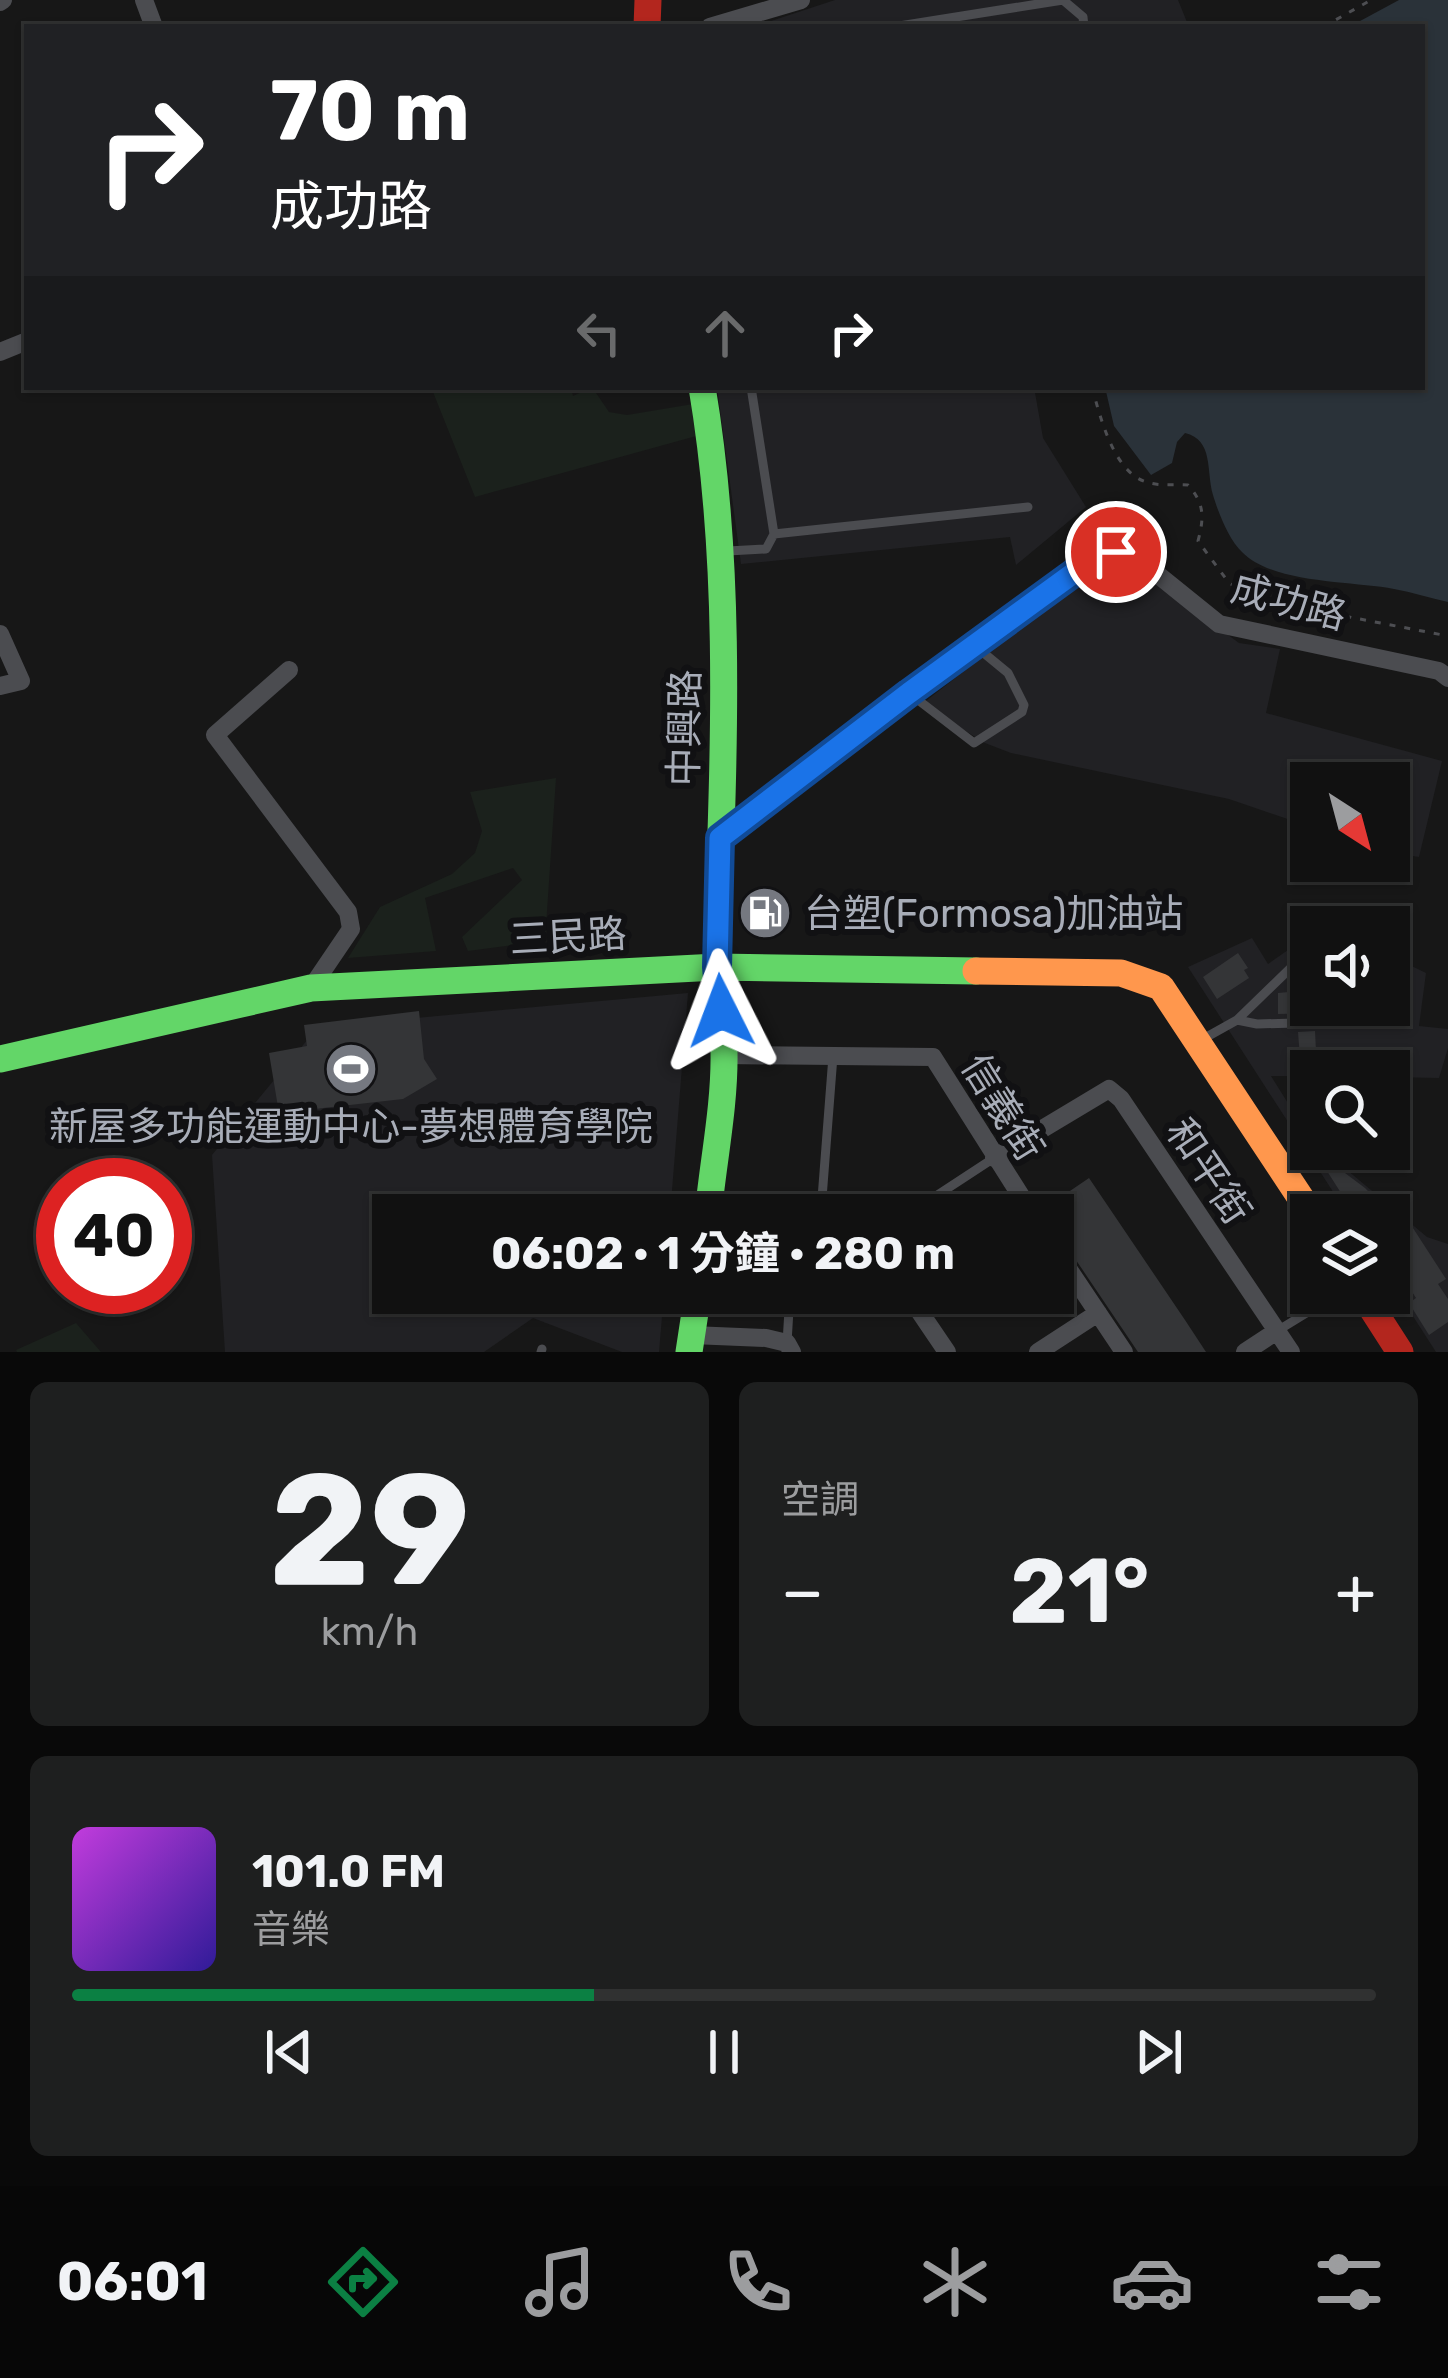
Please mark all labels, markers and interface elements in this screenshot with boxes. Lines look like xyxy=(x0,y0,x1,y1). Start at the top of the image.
text: 70 m xyxy=(270,61,470,161)
icon: right xyxy=(72,72,228,228)
text: 成功路 xyxy=(270,175,432,239)
icon: left xyxy=(566,300,632,366)
icon: ahead xyxy=(692,300,758,366)
icon: right xyxy=(818,300,884,366)
pin xyxy=(1065,501,1167,603)
icon: arrive xyxy=(1083,519,1149,585)
street label: 成功路 xyxy=(1226,565,1351,639)
street label: 中興路 xyxy=(661,669,709,787)
north arrow xyxy=(1290,762,1410,882)
map controls xyxy=(1290,762,1410,1314)
fuel station icon: 台塑(Formosa)加油站 xyxy=(737,885,793,941)
place label: 台塑(Formosa)加油站 xyxy=(804,891,1183,937)
button: sound xyxy=(1290,906,1410,1026)
street label: 三民路 xyxy=(508,911,628,963)
position arrow xyxy=(658,948,784,1074)
sports icon: 新屋多功能運動中心-夢想體育學院 xyxy=(323,1041,379,1097)
street label: 信義街 xyxy=(952,1046,1053,1169)
button: search xyxy=(1290,1050,1410,1170)
place label: 新屋多功能運動中心-夢想體育學院 xyxy=(49,1104,653,1150)
street label: 和平街 xyxy=(1156,1110,1260,1233)
speed limit sign: 40 xyxy=(36,1158,192,1314)
button: layers xyxy=(1290,1194,1410,1314)
text: 06:02 · 1 分鐘 · 280 m xyxy=(491,1227,955,1280)
text: 29 xyxy=(269,1438,470,1623)
text: 空調 xyxy=(781,1477,859,1523)
text: 21° xyxy=(1009,1538,1150,1645)
text: − xyxy=(781,1552,824,1631)
text: + xyxy=(1335,1552,1376,1631)
text: km/h xyxy=(321,1609,418,1655)
text: 101.0 FM xyxy=(252,1845,445,1898)
text: 音樂 xyxy=(252,1907,330,1953)
icon: previous xyxy=(256,2019,322,2085)
icon: pause xyxy=(691,2019,757,2085)
icon: next xyxy=(1126,2019,1192,2085)
icon: directions xyxy=(321,2240,405,2324)
icon: music xyxy=(518,2240,602,2324)
icon: phone xyxy=(716,2240,800,2324)
icon: climate xyxy=(913,2240,997,2324)
icon: car xyxy=(1110,2240,1194,2324)
icon: filters xyxy=(1307,2240,1391,2324)
text: 06:01 xyxy=(57,2250,208,2314)

